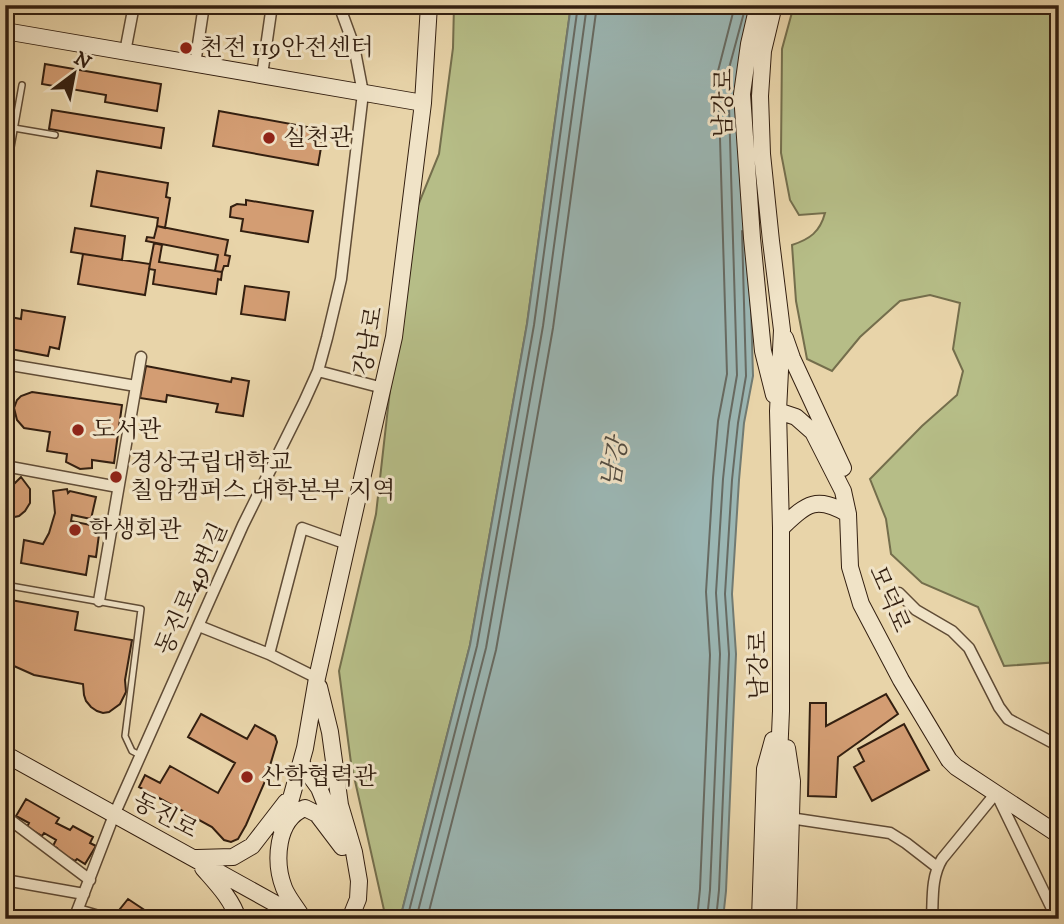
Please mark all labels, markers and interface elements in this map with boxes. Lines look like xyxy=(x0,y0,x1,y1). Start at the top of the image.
place label: 천전 119안전센터 xyxy=(200,33,374,63)
north arrow xyxy=(38,38,108,108)
marker: 천전 119안전센터 xyxy=(178,40,194,56)
text: N xyxy=(70,47,95,75)
street label: 남강로 xyxy=(708,68,740,138)
place label: 실천관 xyxy=(283,123,353,153)
marker: 실천관 xyxy=(261,130,277,146)
street label: 강남로 xyxy=(348,304,390,378)
place label: 도서관 xyxy=(92,415,162,445)
marker: 도서관 xyxy=(70,422,86,438)
water label: 남강 xyxy=(594,432,636,491)
place label: 경상국립대학교 칠암캠퍼스 대학본부 지역 xyxy=(130,448,395,506)
marker: 경상국립대학교 칠암캠퍼스 대학본부 지역 xyxy=(108,469,124,485)
place label: 학생회관 xyxy=(89,515,182,545)
street label: 동진로49번길 xyxy=(149,518,235,660)
marker: 학생회관 xyxy=(67,522,83,538)
street label: 모덕로 xyxy=(862,561,916,637)
street label: 남강로 xyxy=(744,630,774,700)
place label: 산학협력관 xyxy=(261,762,377,792)
marker: 산학협력관 xyxy=(239,769,255,785)
street label: 동진로 xyxy=(127,786,203,846)

